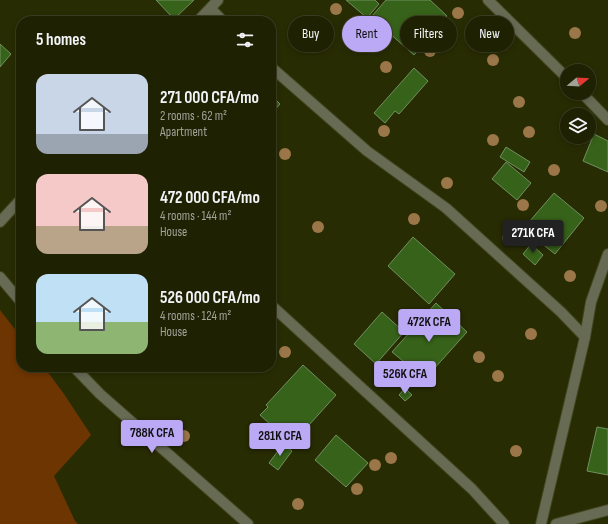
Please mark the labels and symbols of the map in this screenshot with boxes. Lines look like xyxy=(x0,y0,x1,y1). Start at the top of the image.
north arrow xyxy=(560,64,596,100)
pin: 271K CFA xyxy=(492,220,574,254)
pin: 472K CFA xyxy=(388,309,470,343)
pin: 526K CFA xyxy=(364,361,446,395)
pin: 788K CFA xyxy=(111,420,193,454)
pin: 281K CFA xyxy=(239,423,321,457)

